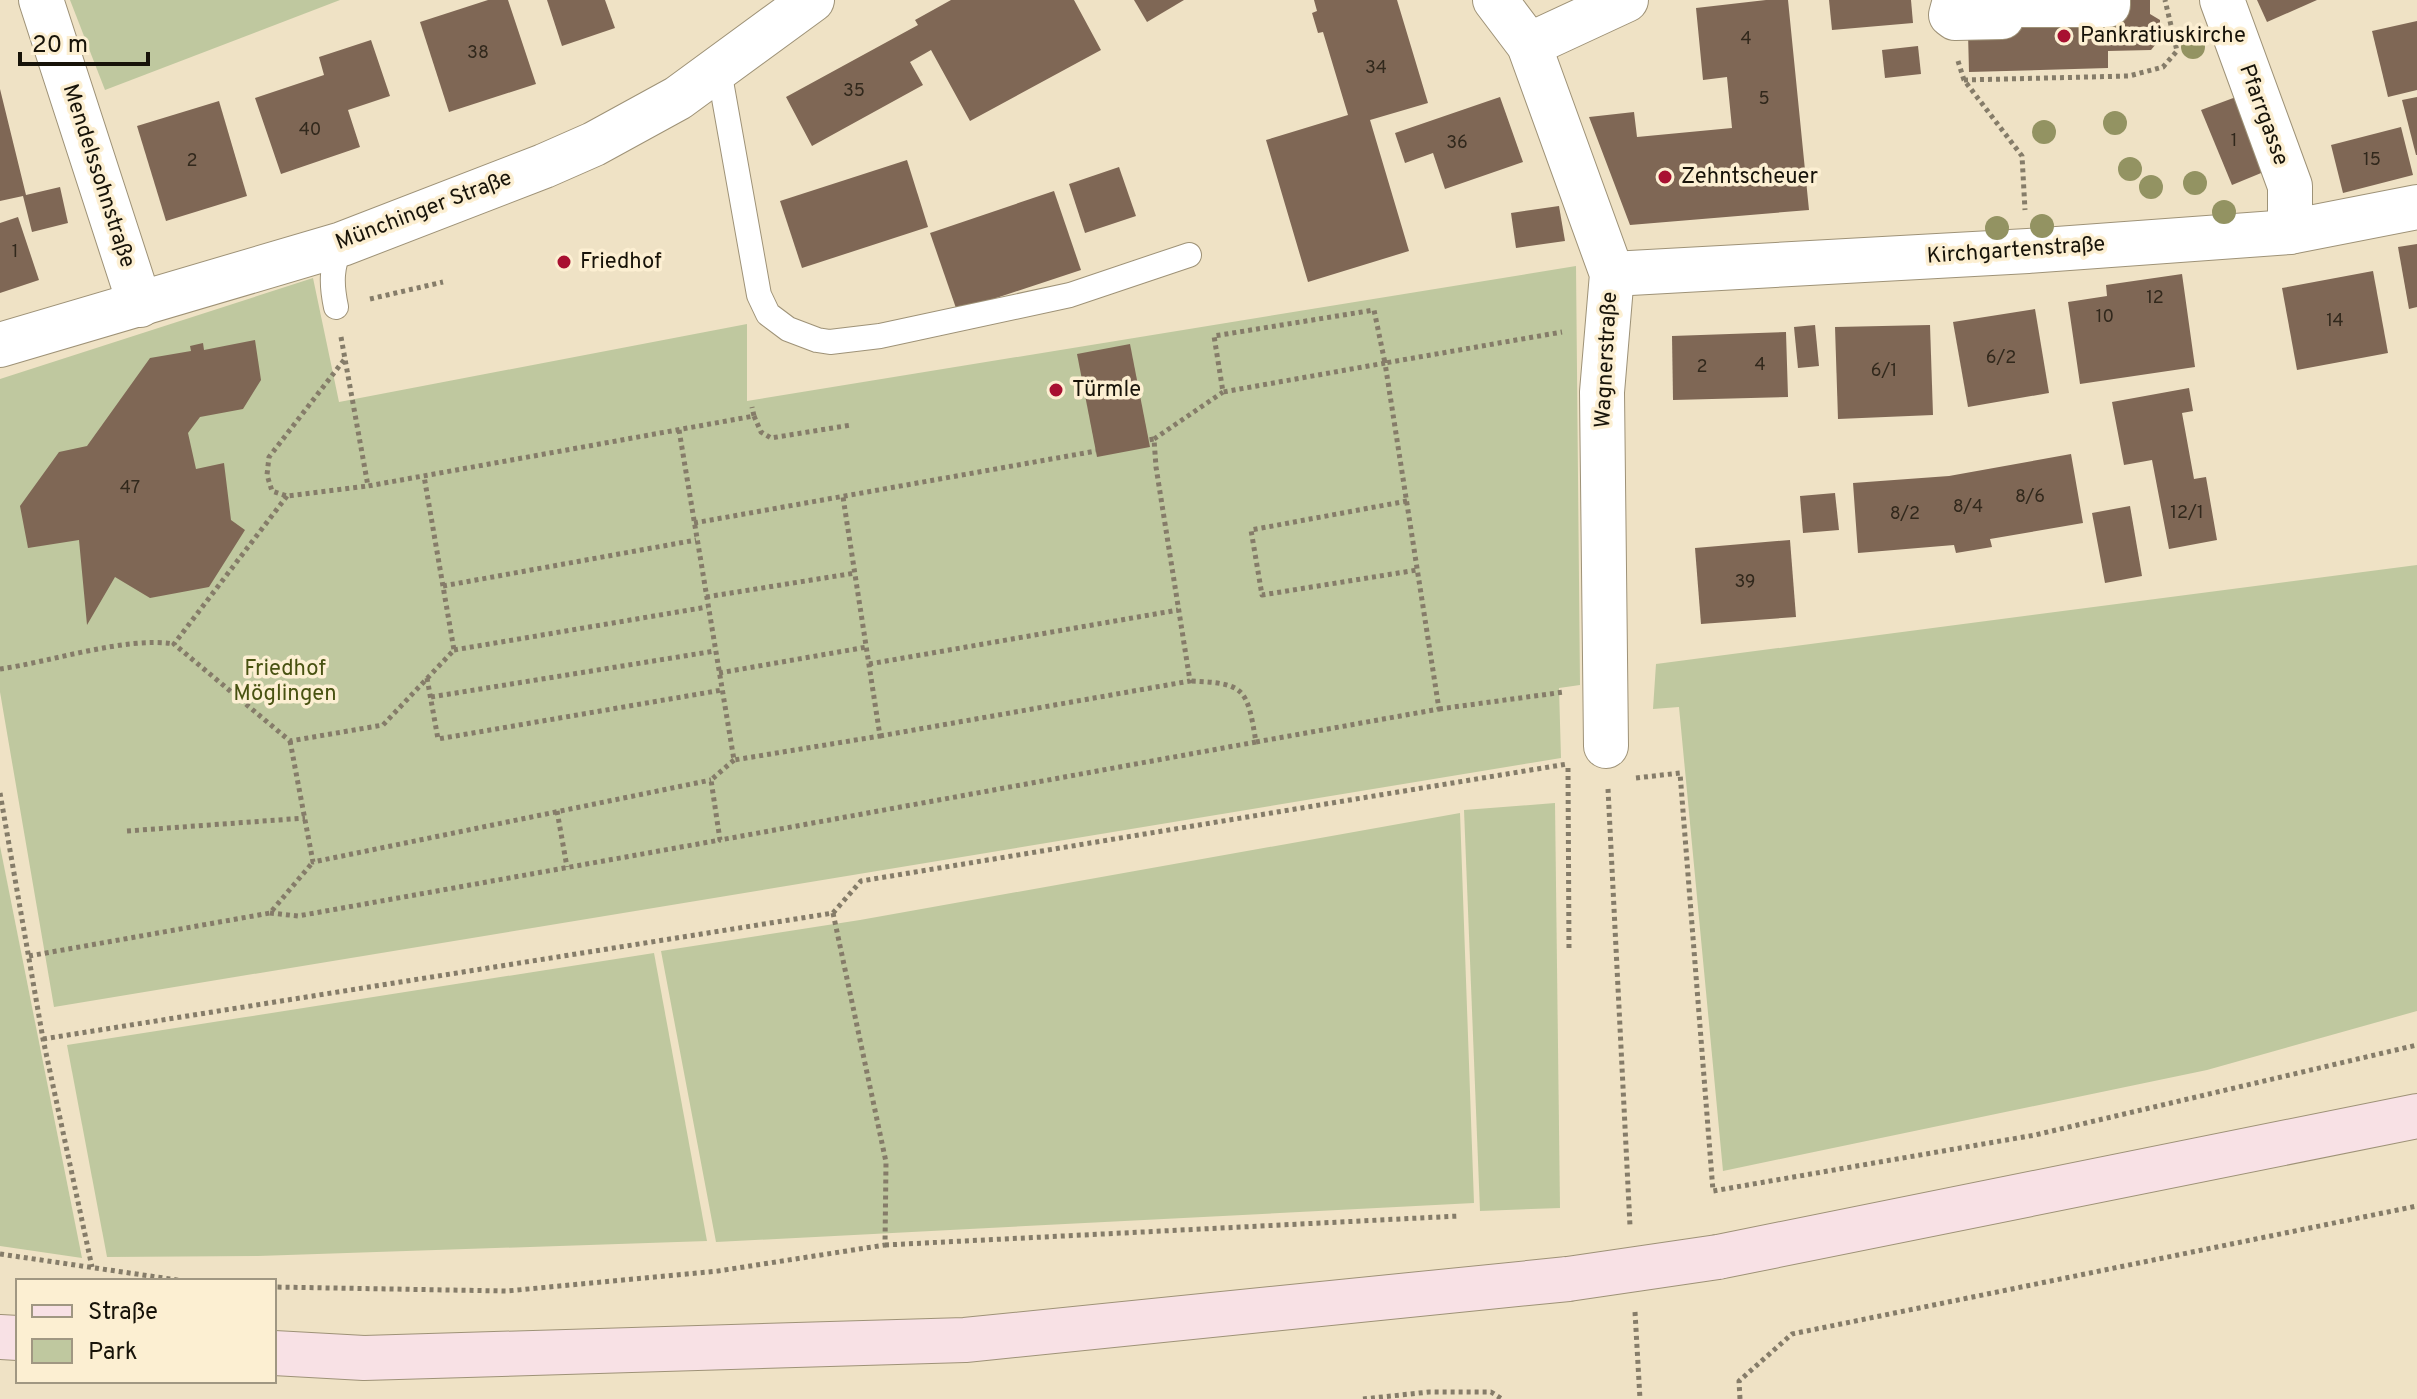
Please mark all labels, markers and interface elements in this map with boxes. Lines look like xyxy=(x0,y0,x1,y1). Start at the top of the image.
scale bar xyxy=(20,16,148,66)
place label: Pankratiuskirche xyxy=(2080,23,2246,50)
marker: Pankratiuskirche xyxy=(2055,27,2073,45)
house number: 4 xyxy=(1740,28,1752,51)
text: 20 m xyxy=(32,31,88,61)
house number: 38 xyxy=(467,42,489,65)
house number: 34 xyxy=(1365,57,1387,80)
street label: Pfarrgasse xyxy=(2232,61,2294,169)
house number: 35 xyxy=(843,80,865,103)
street label: Mendelssohnstraße xyxy=(56,81,140,271)
house number: 5 xyxy=(1758,88,1770,111)
house number: 40 xyxy=(299,119,321,142)
house number: 1 xyxy=(2231,130,2237,153)
house number: 36 xyxy=(1446,132,1468,155)
house number: 15 xyxy=(2363,149,2381,172)
house number: 2 xyxy=(186,150,198,173)
place label: Zehntscheuer xyxy=(1681,164,1819,191)
street label: Münchinger Straße xyxy=(332,165,516,257)
marker: Zehntscheuer xyxy=(1656,168,1674,186)
street label: Kirchgartenstraße xyxy=(1926,231,2106,271)
house number: 1 xyxy=(12,241,18,264)
place label: Friedhof xyxy=(580,249,661,276)
marker: Friedhof xyxy=(555,253,573,271)
house number: 12 xyxy=(2146,287,2164,310)
street label: Wagnerstraße xyxy=(1590,291,1624,429)
house number: 10 xyxy=(2096,306,2114,329)
house number: 14 xyxy=(2326,310,2344,333)
house number: 6/2 xyxy=(1986,347,2016,370)
house number: 4 xyxy=(1754,354,1766,377)
house number: 2 xyxy=(1696,356,1708,379)
house number: 6/1 xyxy=(1871,360,1897,383)
place label: Türmle xyxy=(1072,377,1141,404)
marker: Türmle xyxy=(1047,381,1065,399)
house number: 47 xyxy=(120,477,140,500)
house number: 8/6 xyxy=(2015,486,2045,509)
house number: 8/4 xyxy=(1953,496,1983,519)
house number: 12/1 xyxy=(2170,502,2204,525)
house number: 8/2 xyxy=(1890,503,1920,526)
house number: 39 xyxy=(1734,571,1756,594)
park label: Friedhof Möglingen xyxy=(233,656,337,708)
legend xyxy=(16,1279,276,1383)
text: Straße xyxy=(88,1298,158,1328)
text: Park xyxy=(88,1338,138,1368)

